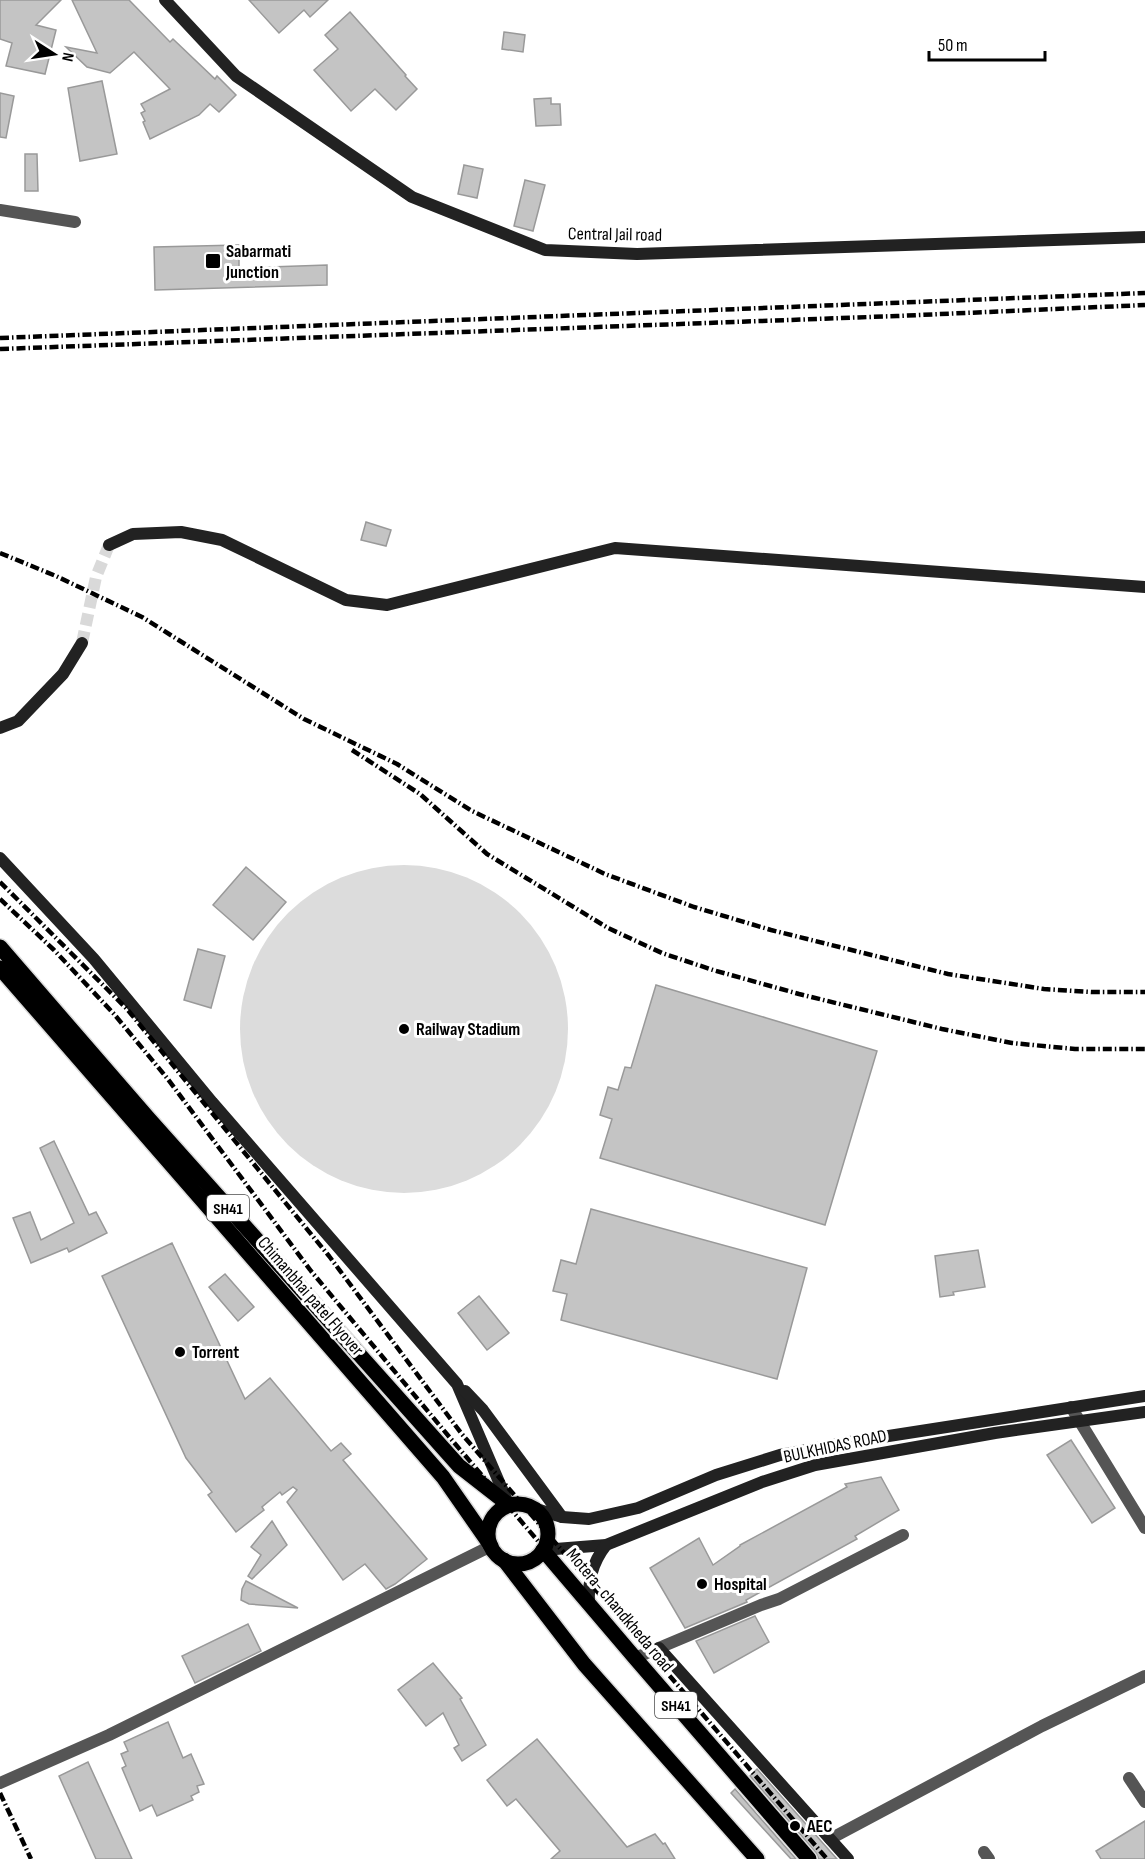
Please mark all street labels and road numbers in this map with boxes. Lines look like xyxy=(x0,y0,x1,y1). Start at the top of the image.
street label: Central Jail road xyxy=(568,223,662,246)
road number: SH41 xyxy=(207,1195,249,1221)
street label: Chimanbhai patel Flyover xyxy=(253,1232,368,1360)
street label: BULKHIDAS ROAD xyxy=(782,1425,889,1468)
street label: Motera- chandkheda road xyxy=(562,1544,677,1676)
road number: SH41 xyxy=(655,1692,697,1718)

